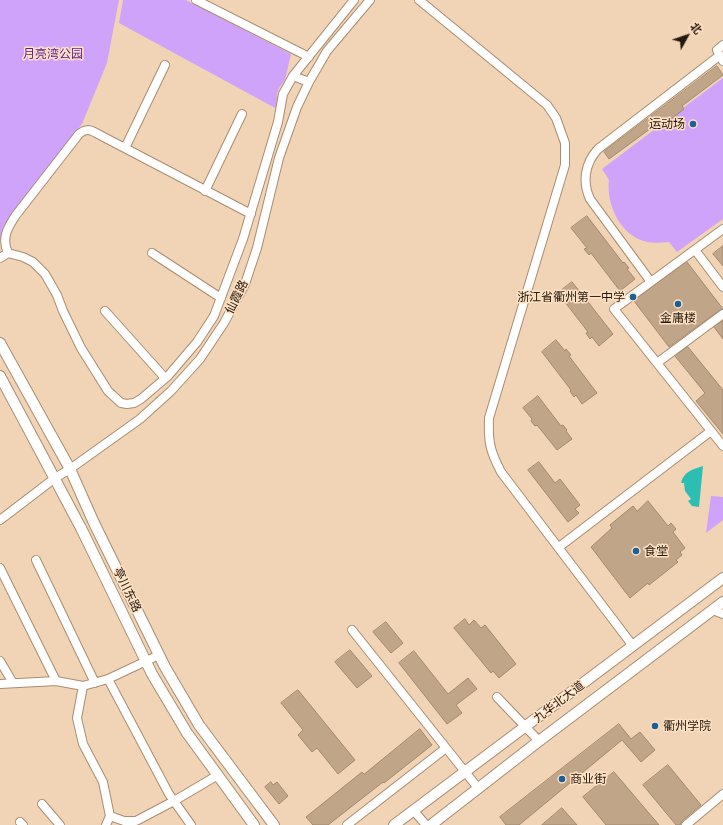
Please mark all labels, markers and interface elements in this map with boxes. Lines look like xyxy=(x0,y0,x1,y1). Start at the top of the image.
north arrow xyxy=(667,16,707,56)
text: 北 xyxy=(687,20,705,37)
park label: 月亮湾公园 xyxy=(23,47,83,61)
place label: 运动场 xyxy=(649,117,685,131)
marker: 运动场 xyxy=(688,119,698,129)
street label: 仙霞路 xyxy=(223,278,251,316)
place label: 浙江省衢州第一中学 xyxy=(517,290,625,304)
marker: 浙江省衢州第一中学 xyxy=(628,292,638,302)
marker: 金庸楼 xyxy=(673,299,683,309)
place label: 金庸楼 xyxy=(660,311,696,325)
place label: 食堂 xyxy=(644,544,668,558)
marker: 食堂 xyxy=(631,546,641,556)
street label: 亭川东路 xyxy=(110,565,144,615)
street label: 九华北大道 xyxy=(531,678,587,726)
place label: 衢州学院 xyxy=(663,719,711,733)
marker: 衢州学院 xyxy=(650,721,660,731)
place label: 商业街 xyxy=(570,772,606,786)
marker: 商业街 xyxy=(557,774,567,784)

